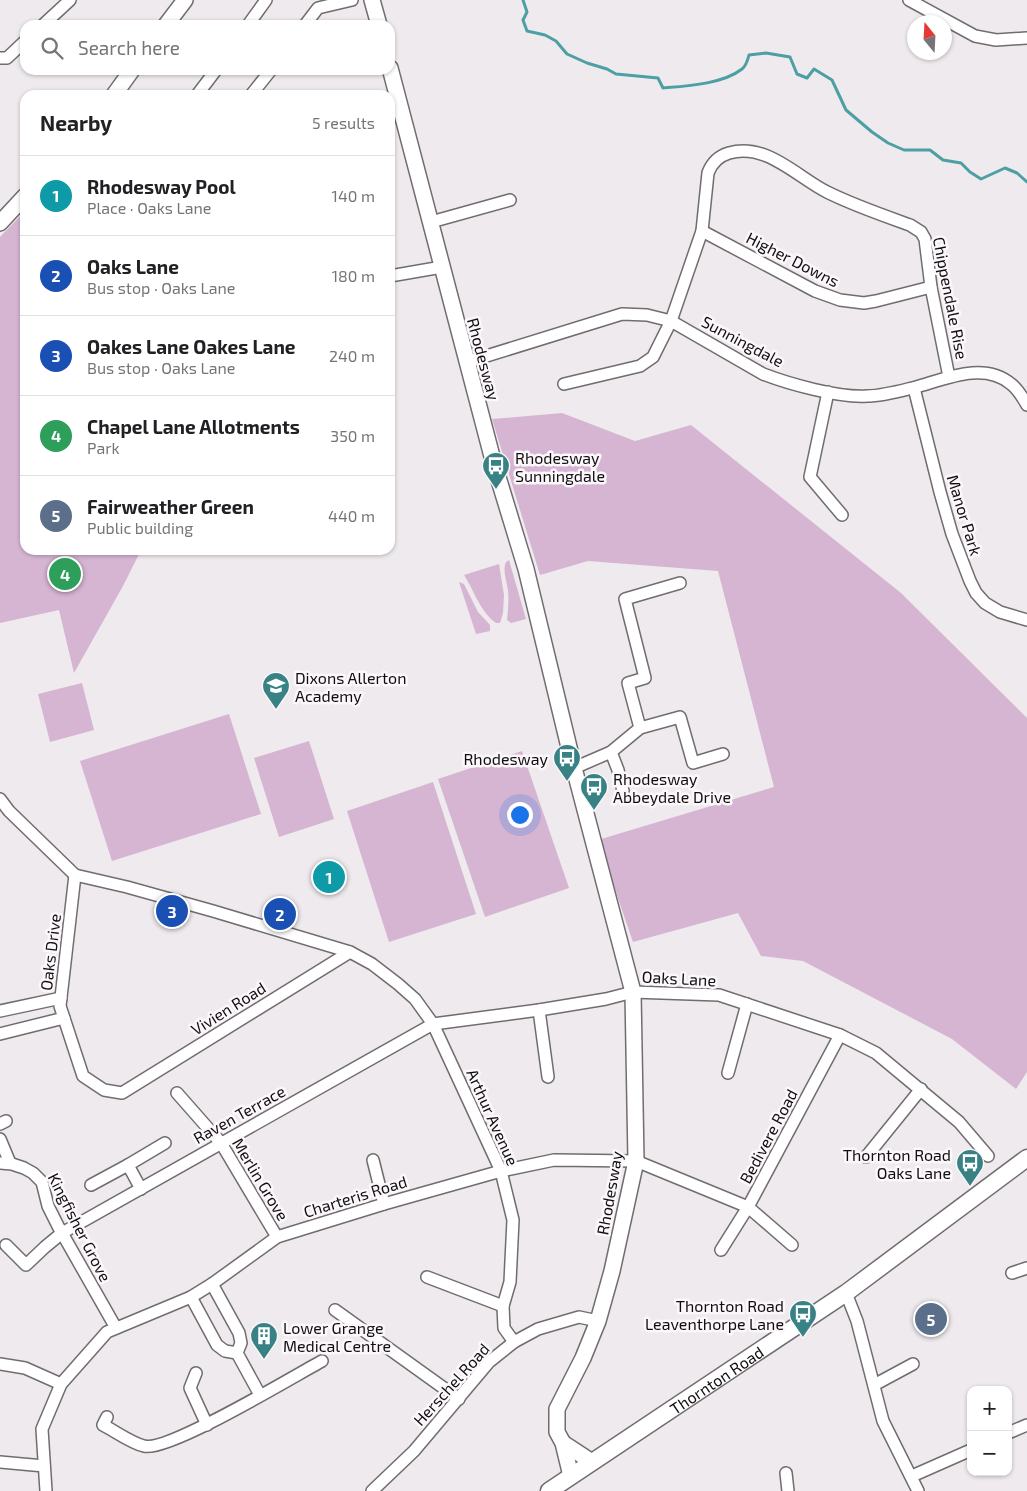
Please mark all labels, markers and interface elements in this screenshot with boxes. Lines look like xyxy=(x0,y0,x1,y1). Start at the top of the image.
north arrow xyxy=(907,15,952,60)
search box xyxy=(20,20,395,75)
icon: search xyxy=(38,34,66,62)
text: Search here xyxy=(78,36,180,59)
text: Nearby xyxy=(40,110,112,135)
text: 5 results xyxy=(312,113,375,132)
text: Rhodesway Pool xyxy=(87,175,236,198)
text: 1 xyxy=(53,186,59,205)
text: 140 m xyxy=(332,186,375,205)
text: Place · Oaks Lane xyxy=(87,198,211,217)
street label: Higher Downs xyxy=(744,228,842,290)
street label: Chippendale Rise xyxy=(930,235,972,361)
text: Oaks Lane xyxy=(87,255,179,278)
text: 2 xyxy=(51,266,61,285)
text: 180 m xyxy=(332,266,375,285)
text: Bus stop · Oaks Lane xyxy=(87,278,235,297)
street label: Sunningdale xyxy=(699,311,787,371)
street label: Rhodesway xyxy=(464,316,504,403)
text: Oakes Lane Oakes Lane xyxy=(87,335,296,358)
text: 3 xyxy=(51,346,61,365)
text: 240 m xyxy=(329,346,375,365)
text: Bus stop · Oaks Lane xyxy=(87,358,235,377)
text: Chapel Lane Allotments xyxy=(87,415,300,438)
text: 4 xyxy=(51,426,61,445)
text: 350 m xyxy=(330,426,375,445)
text: Park xyxy=(87,438,120,457)
place label: Rhodesway Sunningdale xyxy=(515,448,605,485)
bus stop icon: Rhodesway Sunningdale xyxy=(481,451,511,490)
street label: Manor Park xyxy=(944,472,986,558)
text: Fairweather Green xyxy=(87,495,254,518)
text: 5 xyxy=(52,506,60,525)
text: 440 m xyxy=(328,506,375,525)
text: Public building xyxy=(87,518,193,537)
pin: 4 xyxy=(49,555,81,593)
place label: Dixons Allerton Academy xyxy=(295,668,407,705)
school or university icon: Dixons Allerton Academy xyxy=(261,671,291,710)
bus stop icon: Rhodesway xyxy=(552,743,582,782)
place label: Rhodesway xyxy=(463,749,549,768)
place label: Rhodesway Abbeydale Drive xyxy=(613,769,731,806)
bus stop icon: Rhodesway Abbeydale Drive xyxy=(579,772,609,811)
your location xyxy=(507,802,533,828)
pin: 1 xyxy=(313,858,345,896)
pin: 3 xyxy=(156,892,188,930)
pin: 2 xyxy=(264,895,296,933)
street label: Oaks Drive xyxy=(36,912,64,992)
street label: Oaks Lane xyxy=(641,967,717,989)
street label: Vivien Road xyxy=(187,978,269,1038)
street label: Arthur Avenue xyxy=(463,1066,523,1168)
street label: Raven Terrace xyxy=(190,1081,288,1147)
street label: Bedivere Road xyxy=(735,1086,801,1186)
street label: Merlin Grove xyxy=(229,1134,293,1224)
place label: Thornton Road Oaks Lane xyxy=(843,1145,951,1182)
bus stop icon: Thornton Road Oaks Lane xyxy=(955,1148,985,1187)
street label: Rhodesway xyxy=(592,1149,626,1236)
street label: Kingfisher Grove xyxy=(44,1170,116,1284)
street label: Charteris Road xyxy=(301,1171,409,1221)
place label: Thornton Road Leaventhorpe Lane xyxy=(645,1296,784,1333)
bus stop icon: Thornton Road Leaventhorpe Lane xyxy=(788,1299,818,1338)
pin: 5 xyxy=(915,1300,947,1338)
place label: Lower Grange Medical Centre xyxy=(283,1318,391,1355)
building icon: Lower Grange Medical Centre xyxy=(249,1321,279,1360)
street label: Herschel Road xyxy=(409,1339,493,1429)
street label: Thornton Road xyxy=(666,1342,767,1417)
map controls xyxy=(967,1386,1012,1476)
button: + xyxy=(967,1386,1012,1431)
button: − xyxy=(967,1431,1012,1476)

